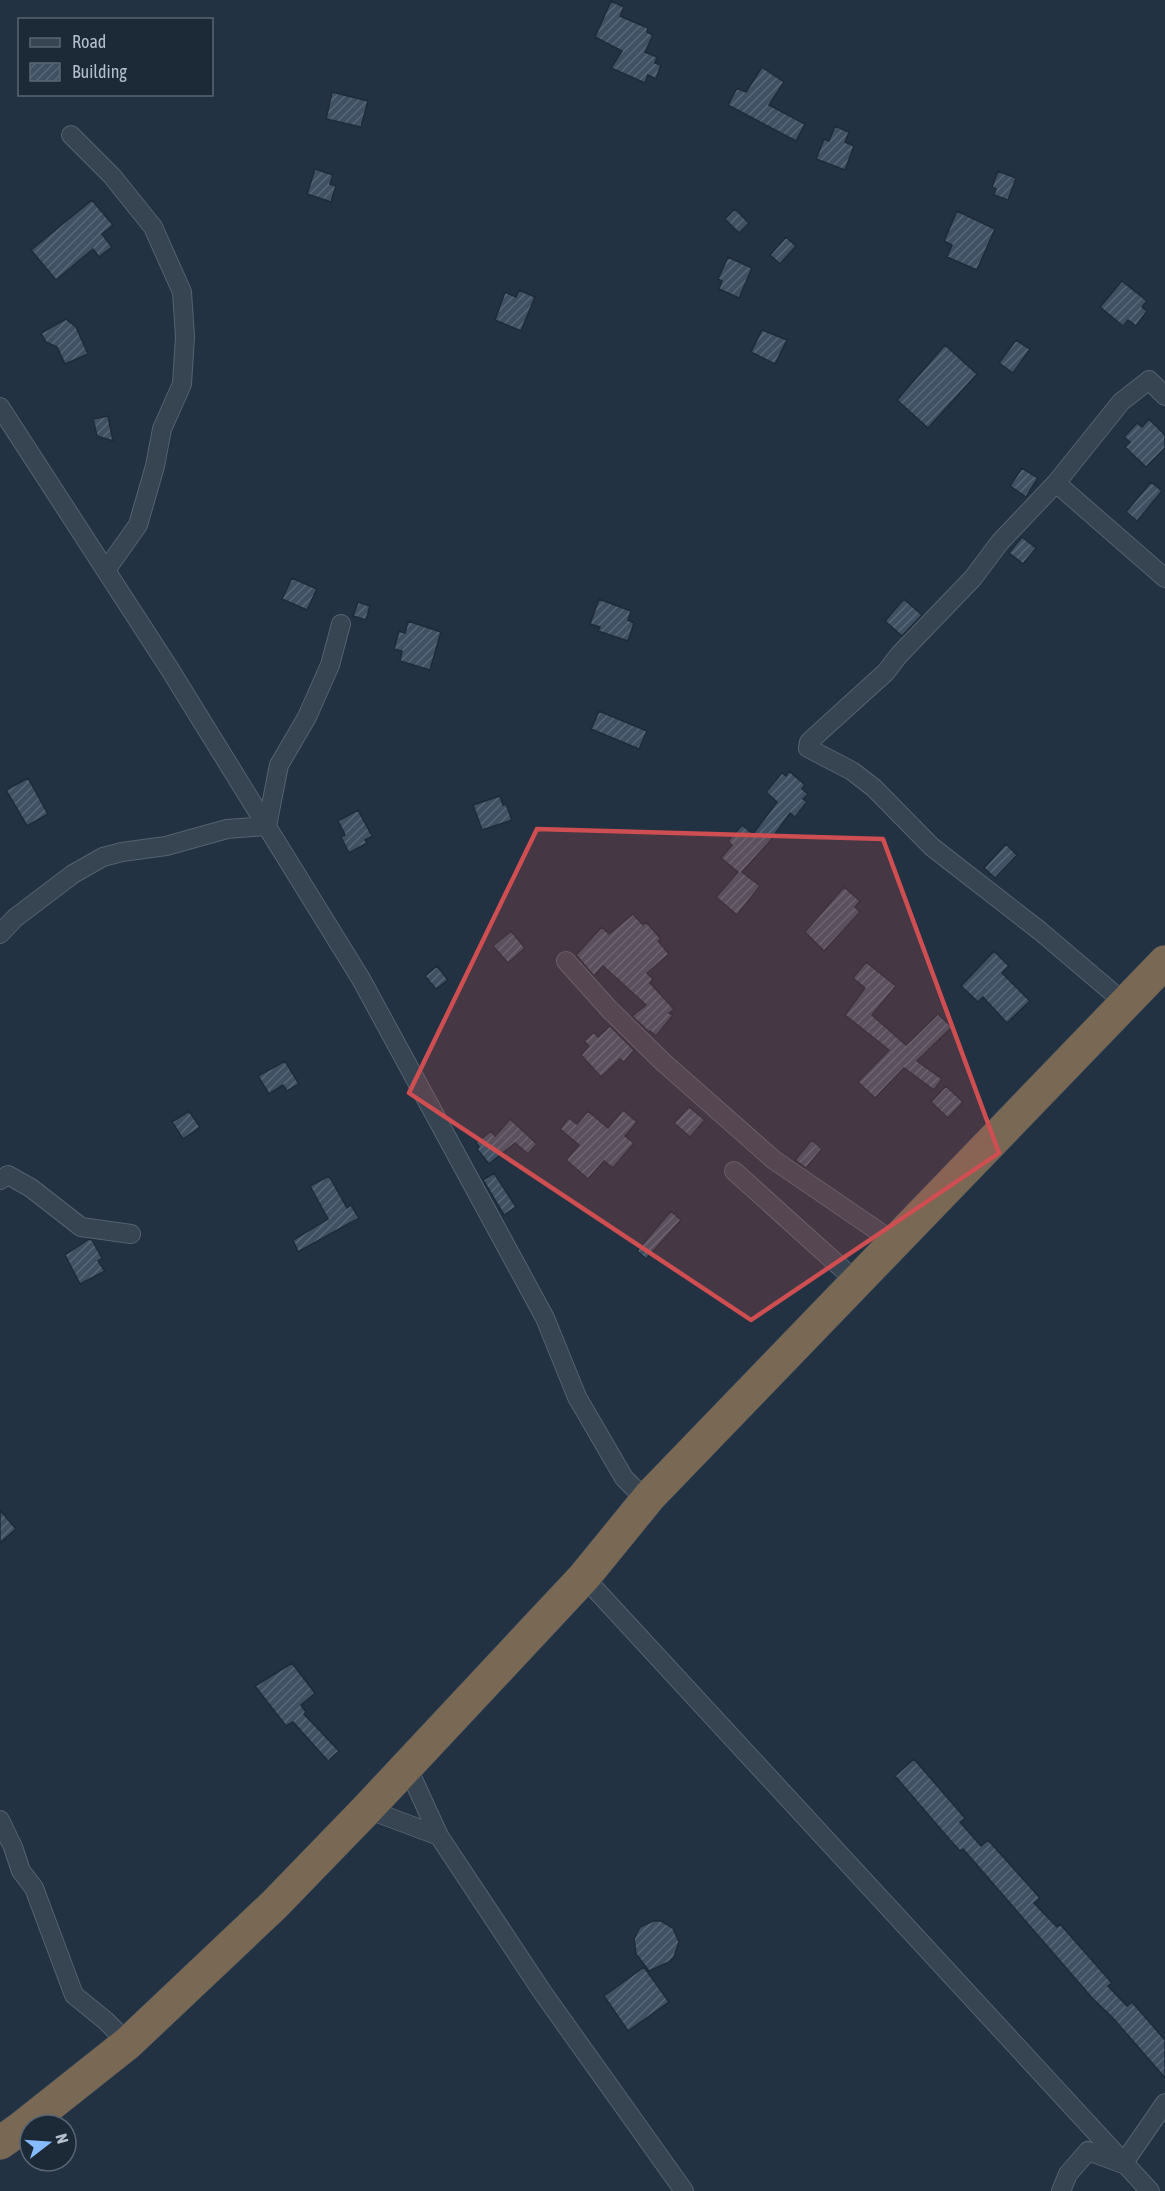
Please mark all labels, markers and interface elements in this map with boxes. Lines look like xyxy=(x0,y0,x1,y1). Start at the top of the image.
legend xyxy=(18,18,213,96)
text: Road xyxy=(72,31,106,52)
text: Building xyxy=(72,61,127,82)
north arrow xyxy=(18,2113,78,2173)
text: N xyxy=(52,2131,72,2146)

